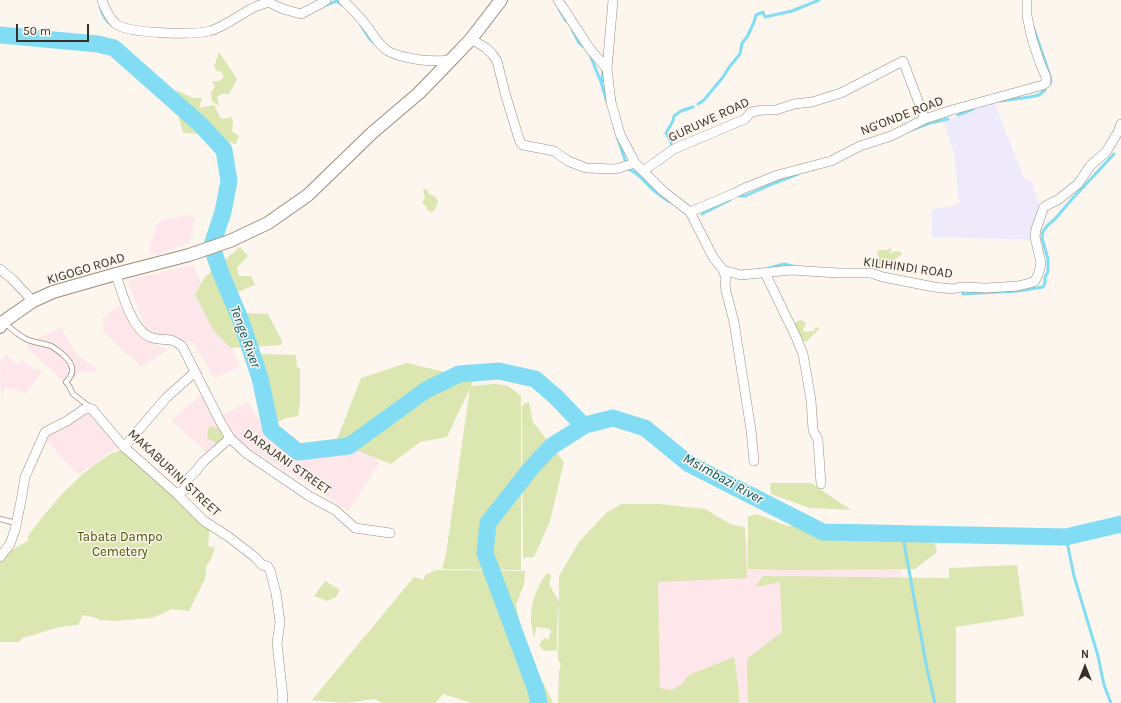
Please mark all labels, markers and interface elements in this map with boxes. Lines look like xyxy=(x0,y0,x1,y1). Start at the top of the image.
scale bar xyxy=(18,16,91,42)
text: 50 m xyxy=(23,24,51,38)
street label: NG'ONDE ROAD xyxy=(858,93,946,139)
street label: GURUWE ROAD xyxy=(666,94,752,146)
street label: KIGOGO ROAD xyxy=(45,250,127,288)
street label: KILIHINDI ROAD xyxy=(862,254,954,282)
water label: Tenge River xyxy=(226,304,264,370)
street label: MAKABURINI STREET xyxy=(124,426,224,520)
street label: DARAJANI STREET xyxy=(240,426,334,498)
water label: Msimbazi River xyxy=(680,450,766,508)
park label: Tabata Dampo Cemetery xyxy=(77,529,163,560)
north arrow xyxy=(1065,647,1105,687)
text: N xyxy=(1081,648,1089,661)

